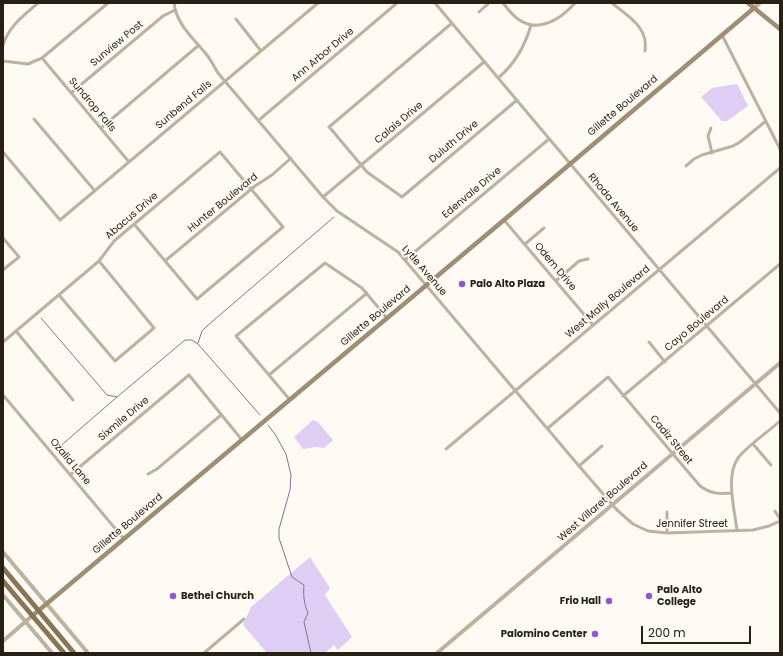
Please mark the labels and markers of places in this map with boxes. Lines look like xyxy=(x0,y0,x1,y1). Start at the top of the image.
place label: Palo Alto Plaza xyxy=(470,278,545,290)
marker: Palo Alto Plaza xyxy=(457,279,467,289)
place label: Palo Alto College xyxy=(657,584,702,608)
place label: Bethel Church xyxy=(181,590,254,602)
marker: Bethel Church xyxy=(168,591,178,601)
marker: Palo Alto College xyxy=(644,591,654,601)
place label: Frio Hall xyxy=(560,595,601,607)
marker: Frio Hall xyxy=(604,596,614,606)
place label: Palomino Center xyxy=(501,628,587,640)
marker: Palomino Center xyxy=(590,629,600,639)

